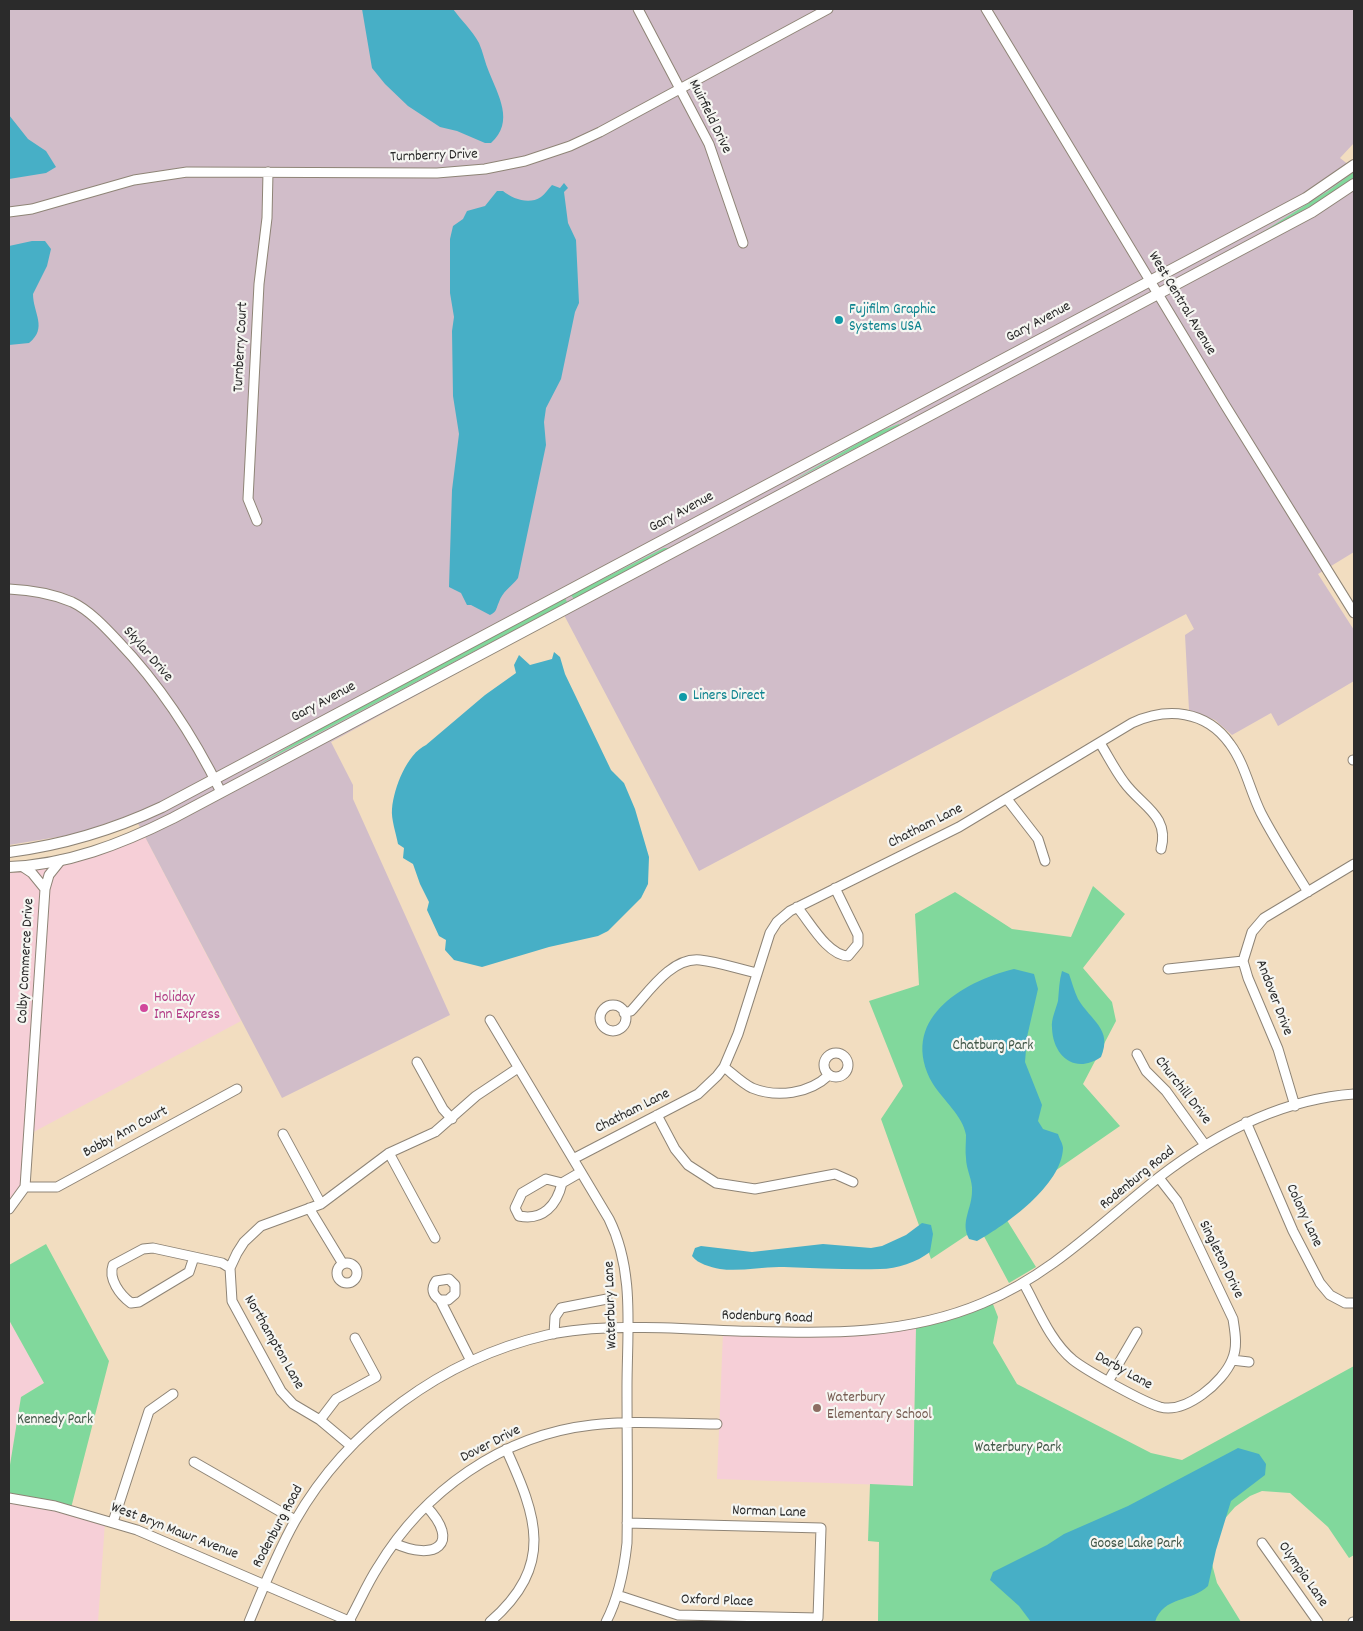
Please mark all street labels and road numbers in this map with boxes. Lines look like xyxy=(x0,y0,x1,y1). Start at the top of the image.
street label: Muirfield Drive xyxy=(683,77,735,157)
street label: Turnberry Drive xyxy=(390,146,478,168)
street label: West Central Avenue xyxy=(1143,249,1219,359)
street label: Gary Avenue xyxy=(1004,298,1074,348)
street label: Turnberry Court xyxy=(231,301,253,393)
street label: Gary Avenue xyxy=(647,488,717,538)
street label: Skylar Drive xyxy=(118,624,176,686)
street label: Gary Avenue xyxy=(289,678,359,728)
street label: Chatham Lane xyxy=(886,801,966,853)
street label: Colby Commerce Drive xyxy=(15,898,39,1024)
street label: Andover Drive xyxy=(1250,958,1296,1038)
street label: Churchill Drive xyxy=(1150,1053,1214,1129)
street label: Chatham Lane xyxy=(593,1086,673,1138)
street label: Bobby Ann Court xyxy=(81,1103,171,1163)
street label: Rodenburg Road xyxy=(1097,1143,1179,1215)
street label: Colony Lane xyxy=(1281,1182,1325,1250)
street label: Singleton Drive xyxy=(1193,1218,1247,1302)
street label: Waterbury Lane xyxy=(601,1261,623,1349)
street label: Northampton Lane xyxy=(239,1293,307,1393)
street label: Rodenburg Road xyxy=(721,1307,813,1329)
street label: Darby Lane xyxy=(1091,1349,1155,1395)
street label: Dover Drive xyxy=(458,1422,524,1468)
street label: Rodenburg Road xyxy=(250,1483,308,1571)
street label: West Bryn Mawr Avenue xyxy=(108,1499,240,1565)
street label: Norman Lane xyxy=(732,1503,806,1523)
street label: Olympia Lane xyxy=(1273,1539,1331,1611)
street label: Oxford Place xyxy=(681,1592,753,1612)

